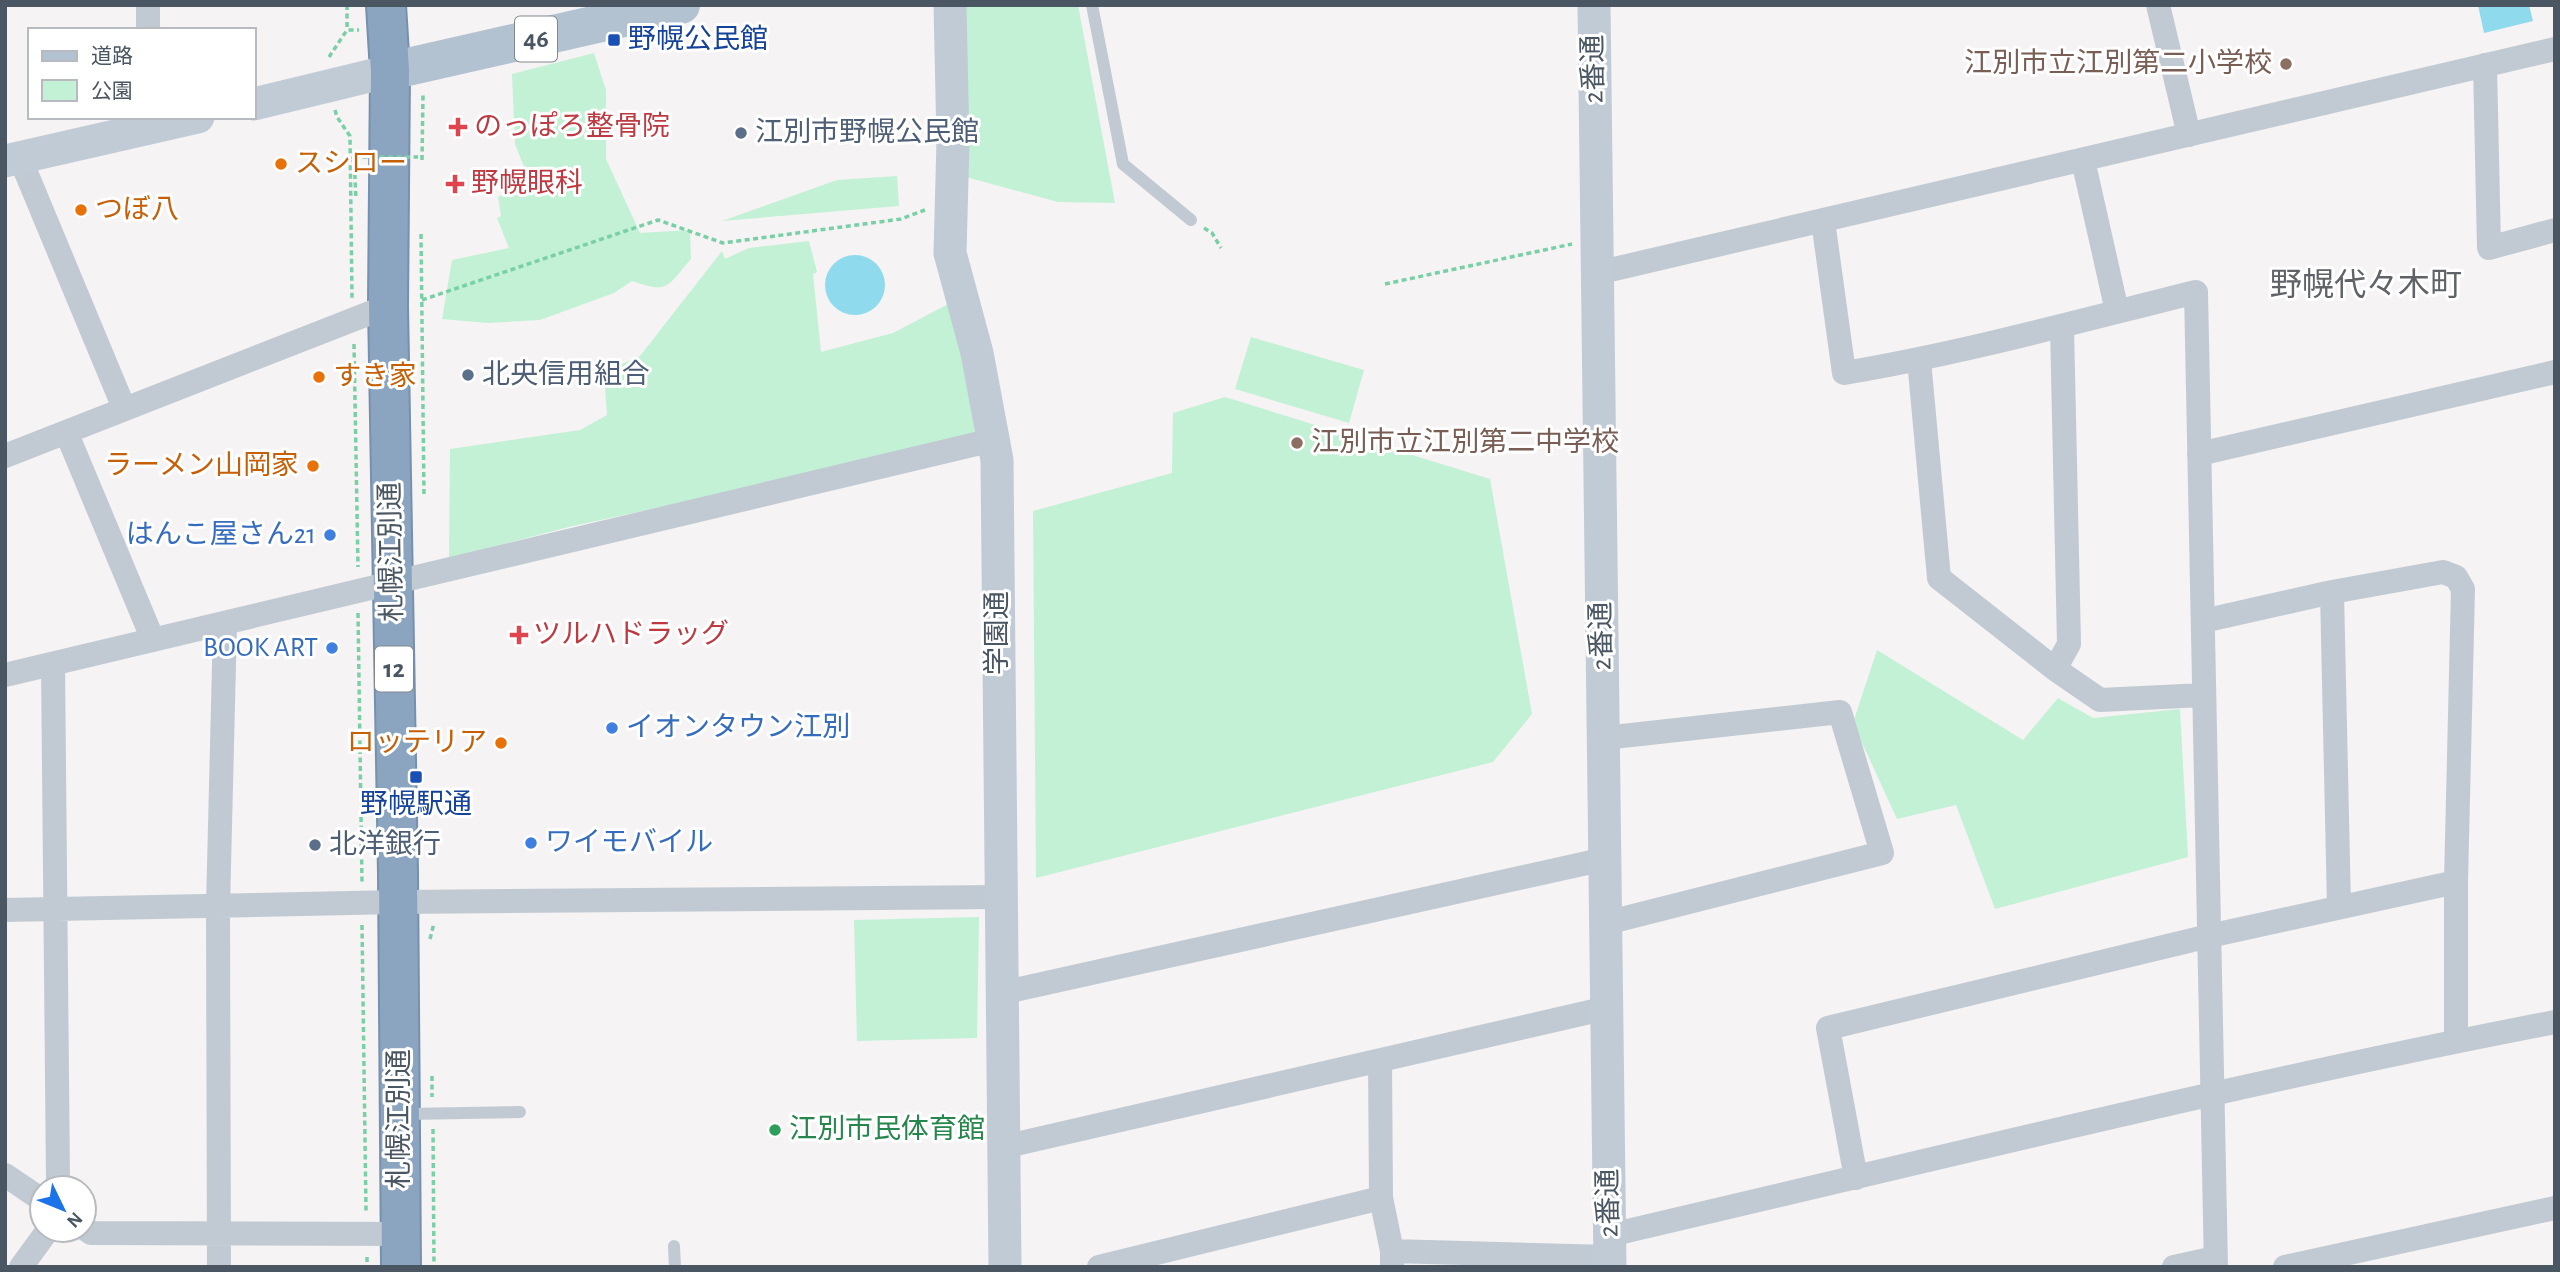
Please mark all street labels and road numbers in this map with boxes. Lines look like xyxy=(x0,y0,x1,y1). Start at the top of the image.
road number: 46 xyxy=(515,16,557,61)
street label: 2番通 xyxy=(1577,34,1609,104)
street label: 札幌江別通 xyxy=(375,482,407,622)
street label: 学園通 xyxy=(982,591,1012,675)
street label: 2番通 xyxy=(1585,601,1617,671)
road number: 12 xyxy=(375,646,413,692)
street label: 札幌江別通 xyxy=(384,1049,414,1189)
street label: 2番通 xyxy=(1592,1168,1624,1238)

